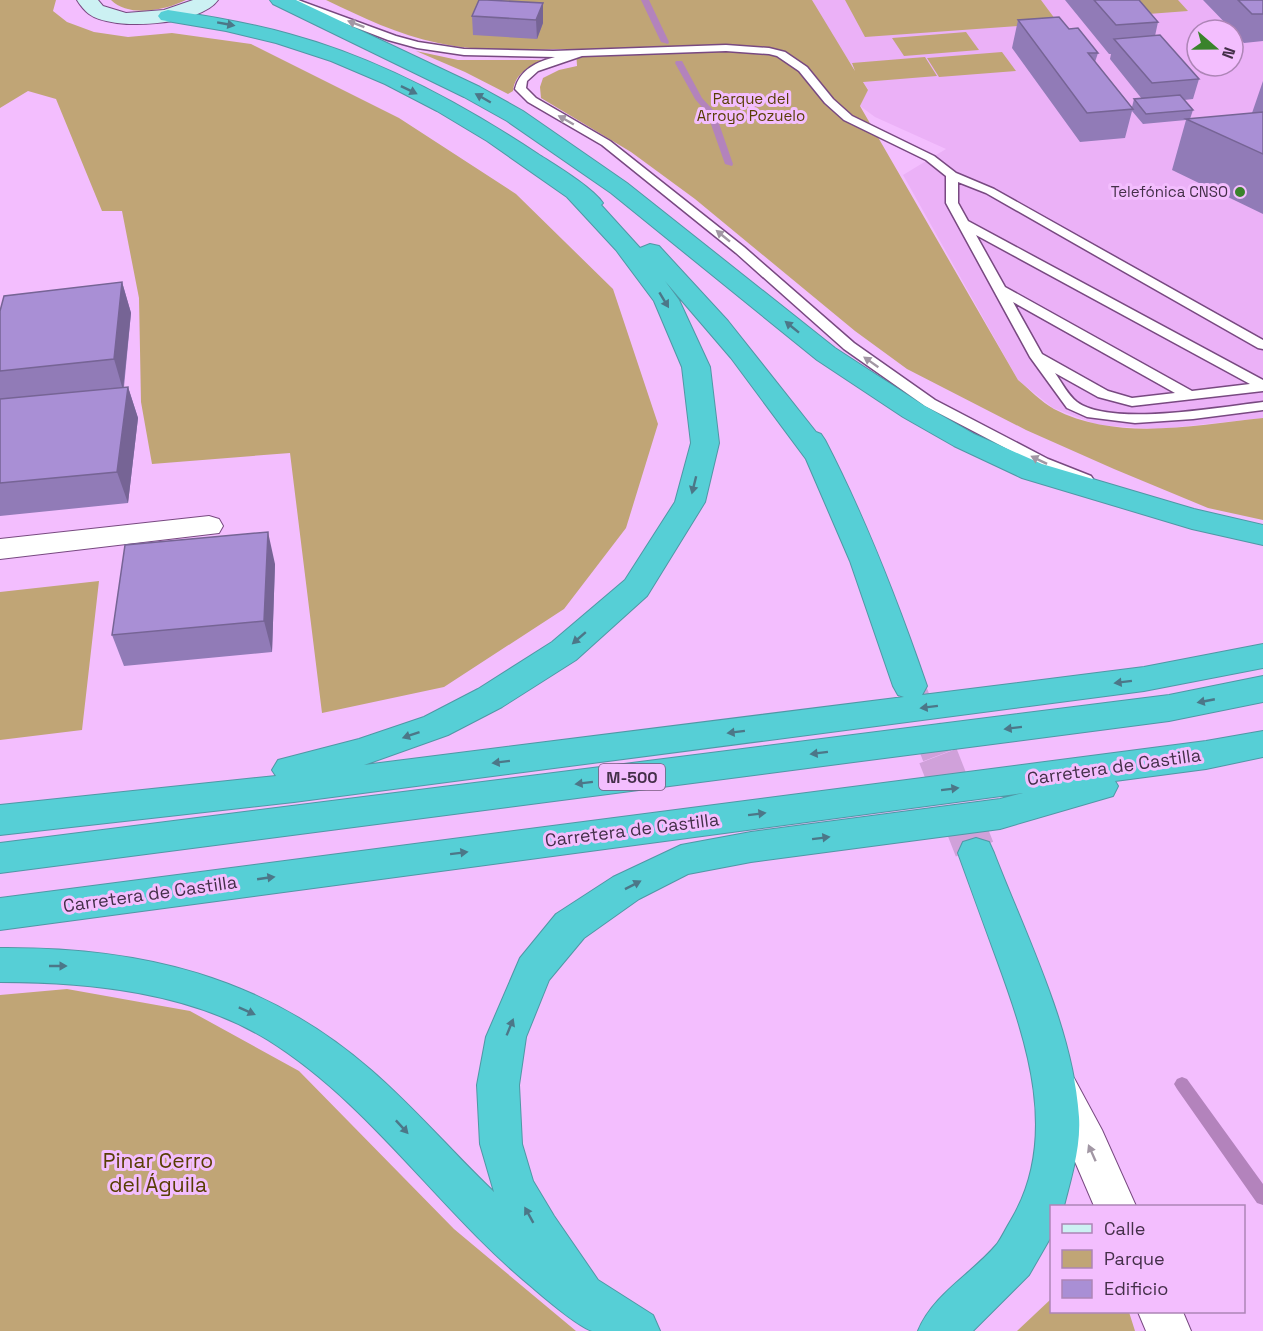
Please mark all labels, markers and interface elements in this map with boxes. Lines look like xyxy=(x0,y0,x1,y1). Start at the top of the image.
north arrow xyxy=(1185,18,1245,78)
one-way arrow xyxy=(347,19,365,29)
one-way arrow xyxy=(217,20,236,29)
text: N xyxy=(1217,44,1240,62)
one-way arrow xyxy=(400,85,417,94)
park label: Parque del Arroyo Pozuelo xyxy=(697,89,805,125)
one-way arrow xyxy=(474,93,491,103)
one-way arrow xyxy=(558,114,574,125)
place label: Telefónica CNSO xyxy=(1111,182,1228,201)
marker: Telefónica CNSO xyxy=(1233,185,1247,199)
one-way arrow xyxy=(715,230,730,242)
one-way arrow xyxy=(659,291,670,308)
one-way arrow xyxy=(785,321,800,333)
one-way arrow xyxy=(864,356,880,368)
one-way arrow xyxy=(1031,455,1048,465)
one-way arrow xyxy=(689,476,699,494)
one-way arrow xyxy=(572,631,587,644)
one-way arrow xyxy=(1113,677,1132,686)
one-way arrow xyxy=(1196,697,1215,706)
one-way arrow xyxy=(920,702,939,711)
one-way arrow xyxy=(1003,723,1022,733)
one-way arrow xyxy=(727,727,746,736)
one-way arrow xyxy=(401,731,419,740)
street label: Carretera de Castilla xyxy=(1025,743,1202,790)
one-way arrow xyxy=(810,748,829,758)
one-way arrow xyxy=(491,757,510,766)
road number: M-500 xyxy=(599,764,665,790)
one-way arrow xyxy=(575,779,594,788)
one-way arrow xyxy=(941,784,960,793)
street label: Carretera de Castilla xyxy=(544,807,720,852)
one-way arrow xyxy=(747,809,766,819)
one-way arrow xyxy=(811,833,830,843)
one-way arrow xyxy=(450,848,469,857)
street label: Carretera de Castilla xyxy=(61,870,238,917)
one-way arrow xyxy=(257,874,276,883)
one-way arrow xyxy=(625,880,642,890)
one-way arrow xyxy=(49,961,68,971)
one-way arrow xyxy=(238,1007,255,1016)
one-way arrow xyxy=(505,1018,515,1036)
one-way arrow xyxy=(394,1120,408,1134)
one-way arrow xyxy=(1087,1144,1096,1161)
park label: Pinar Cerro del Águila xyxy=(103,1147,213,1198)
legend xyxy=(1050,1205,1245,1313)
one-way arrow xyxy=(524,1206,534,1223)
text: Calle xyxy=(1104,1217,1145,1240)
text: Parque xyxy=(1104,1247,1165,1270)
text: Edificio xyxy=(1104,1277,1168,1300)

